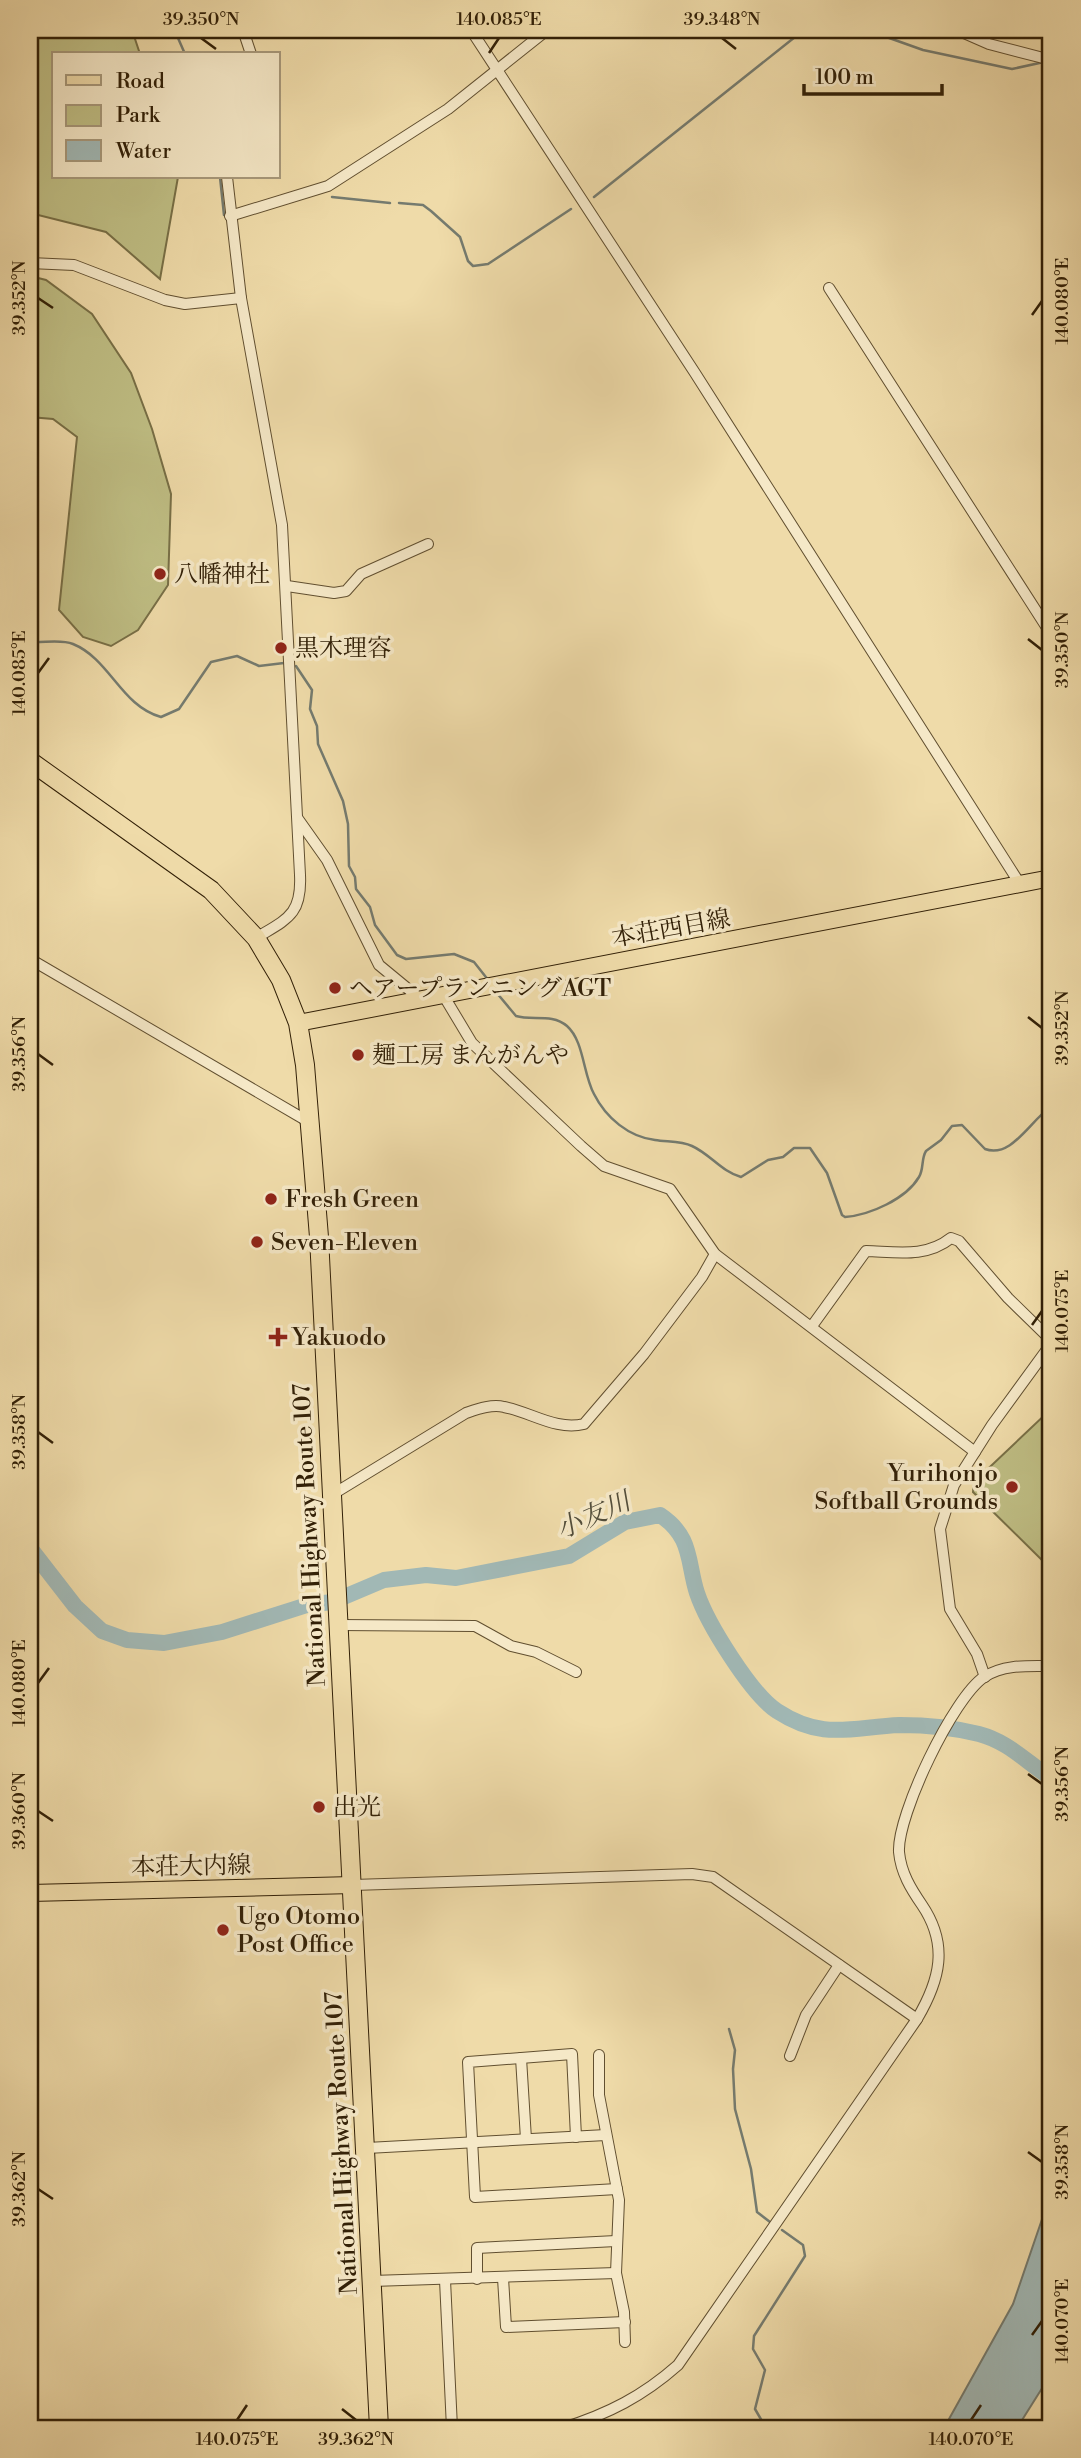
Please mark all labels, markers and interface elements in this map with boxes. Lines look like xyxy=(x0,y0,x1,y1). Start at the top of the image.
text: 39.350°N xyxy=(163,8,240,31)
text: 140.085°E xyxy=(456,8,542,31)
text: 39.348°N xyxy=(684,8,761,31)
legend xyxy=(52,52,280,178)
scale bar xyxy=(804,52,943,96)
text: 100 m xyxy=(815,65,874,91)
text: Road xyxy=(116,69,165,95)
text: Park xyxy=(116,103,161,129)
text: Water xyxy=(115,139,171,165)
text: 140.080°E xyxy=(1051,257,1074,345)
text: 39.352°N xyxy=(8,260,31,335)
place label: 八幡神社 xyxy=(174,560,270,590)
marker: 八幡神社 xyxy=(152,566,168,582)
text: 39.350°N xyxy=(1051,611,1074,688)
text: 140.085°E xyxy=(8,630,31,716)
place label: 黒木理容 xyxy=(295,634,391,664)
marker: 黒木理容 xyxy=(273,640,289,656)
street label: 本荘西目線 xyxy=(609,904,733,954)
place label: ヘアープランニングAGT xyxy=(349,974,611,1004)
marker: ヘアープランニングAGT xyxy=(327,980,343,996)
text: 39.352°N xyxy=(1051,990,1074,1065)
text: 39.356°N xyxy=(8,1016,31,1092)
place label: 麺工房 まんがんや xyxy=(372,1041,569,1071)
marker: 麺工房 まんがんや xyxy=(350,1047,366,1063)
place label: Fresh Green xyxy=(285,1185,419,1215)
marker: Fresh Green xyxy=(263,1191,279,1207)
place label: Seven-Eleven xyxy=(271,1228,418,1258)
marker: Seven-Eleven xyxy=(249,1234,265,1250)
text: 140.075°E xyxy=(1051,1269,1074,1353)
place label: Yakuodo xyxy=(290,1323,386,1353)
marker: Yakuodo xyxy=(270,1329,286,1345)
street label: National Highway Route 107 xyxy=(287,1383,333,1687)
text: 39.358°N xyxy=(8,1394,31,1470)
place label: Yurihonjo Softball Grounds xyxy=(814,1459,998,1517)
marker: Yurihonjo Softball Grounds xyxy=(1004,1479,1020,1495)
water label: 小友川 xyxy=(551,1484,638,1546)
text: 140.080°E xyxy=(8,1639,31,1727)
text: 39.356°N xyxy=(1051,1746,1074,1822)
text: 39.360°N xyxy=(8,1772,31,1850)
place label: 出光 xyxy=(333,1793,381,1823)
marker: 出光 xyxy=(311,1799,327,1815)
street label: 本荘大内線 xyxy=(131,1851,251,1883)
place label: Ugo Otomo Post Office xyxy=(237,1902,360,1960)
marker: Ugo Otomo Post Office xyxy=(215,1922,231,1938)
street label: National Highway Route 107 xyxy=(319,1991,365,2295)
text: 39.358°N xyxy=(1051,2124,1074,2200)
text: 39.362°N xyxy=(8,2150,31,2227)
text: 140.070°E xyxy=(1051,2278,1074,2364)
text: 140.075°E xyxy=(195,2428,279,2451)
text: 39.362°N xyxy=(318,2428,395,2451)
text: 140.070°E xyxy=(928,2428,1014,2451)

